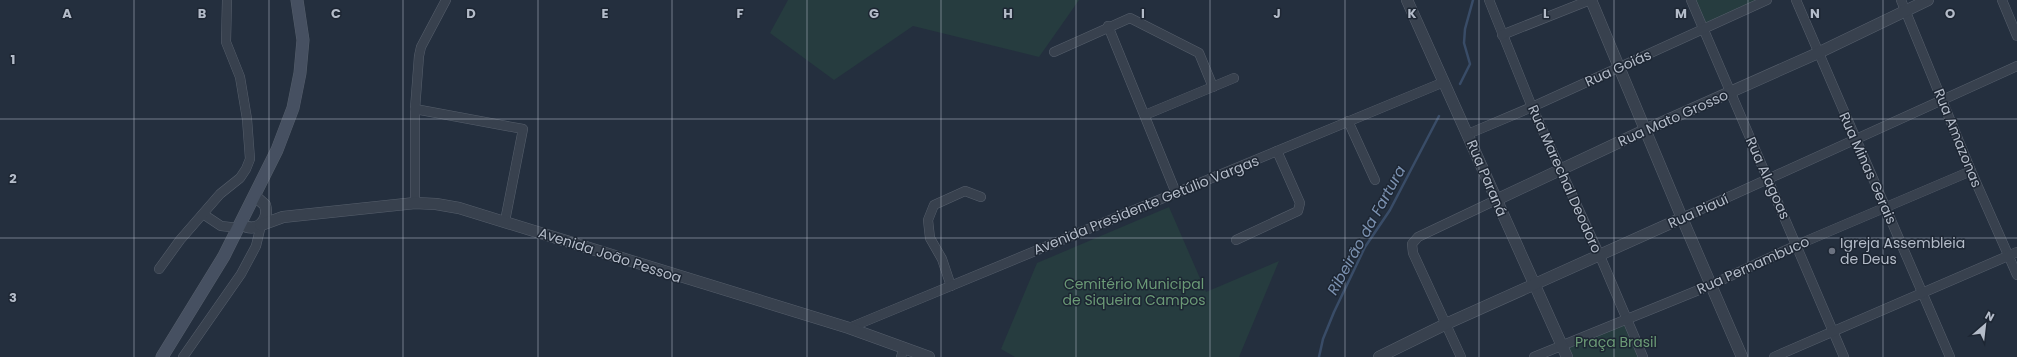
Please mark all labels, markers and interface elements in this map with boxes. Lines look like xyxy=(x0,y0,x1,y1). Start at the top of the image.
text: A xyxy=(62,4,72,23)
text: B xyxy=(198,4,207,23)
text: C xyxy=(331,4,341,23)
text: D xyxy=(466,4,476,23)
text: E xyxy=(601,4,609,23)
text: F xyxy=(736,4,744,23)
text: G xyxy=(869,4,879,23)
text: H xyxy=(1003,4,1013,23)
text: I xyxy=(1141,4,1145,23)
text: J xyxy=(1273,4,1281,23)
text: K xyxy=(1407,4,1417,23)
text: L xyxy=(1543,4,1549,23)
text: M xyxy=(1675,4,1687,23)
text: N xyxy=(1810,4,1820,23)
text: O xyxy=(1945,4,1955,23)
street label: Rua Goiás xyxy=(1582,44,1654,92)
text: 1 xyxy=(11,50,15,69)
street label: Rua Mato Grosso xyxy=(1615,85,1731,151)
street label: Rua Amazonas xyxy=(1929,86,1987,190)
street label: Rua Marechal Deodoro xyxy=(1523,102,1607,256)
street label: Rua Minas Gerais xyxy=(1834,109,1902,227)
street label: Rua Alagoas xyxy=(1741,134,1795,222)
street label: Rua Paraná xyxy=(1462,137,1512,219)
street label: Avenida Presidente Getúlio Vargas xyxy=(1030,150,1262,260)
water label: Ribeirão da Fartura xyxy=(1322,162,1410,298)
text: 2 xyxy=(9,169,17,188)
street label: Rua Piauí xyxy=(1665,189,1732,233)
street label: Avenida João Pessoa xyxy=(536,222,684,288)
street label: Rua Pernambuco xyxy=(1693,231,1813,299)
place label: Igreja Assembleia de Deus xyxy=(1840,233,1965,269)
marker: Igreja Assembleia de Deus xyxy=(1827,246,1837,256)
park label: Cemitério Municipal de Siqueira Campos xyxy=(1063,274,1205,310)
text: 3 xyxy=(9,288,17,307)
north arrow xyxy=(1965,305,2005,345)
text: N xyxy=(1982,307,1997,325)
park label: Praça Brasil xyxy=(1575,332,1657,352)

